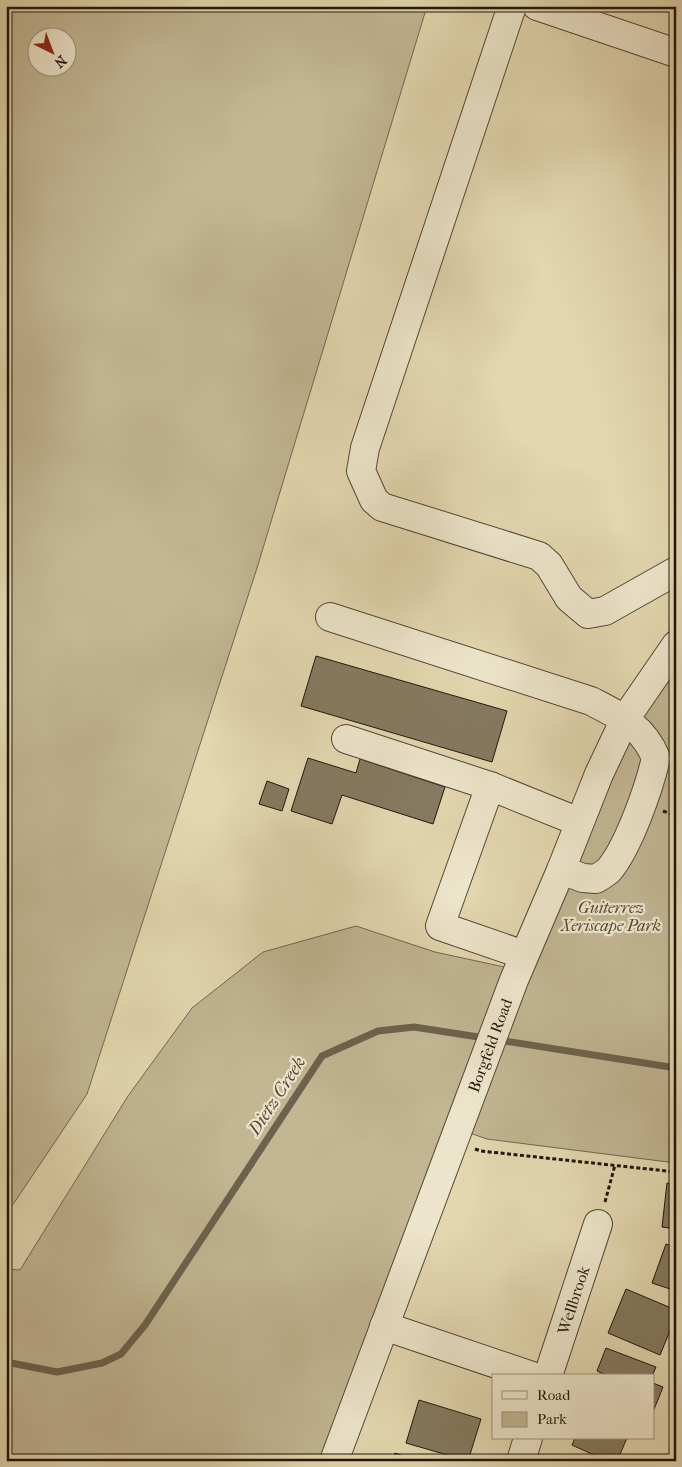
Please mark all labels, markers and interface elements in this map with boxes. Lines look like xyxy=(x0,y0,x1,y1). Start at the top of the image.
north arrow xyxy=(28,28,78,78)
text: N xyxy=(50,51,70,71)
park label: Guiterrez Xeriscape Park xyxy=(559,898,661,935)
street label: Borgfeld Road xyxy=(463,995,516,1095)
water label: Dietz Creek xyxy=(243,1053,310,1140)
street label: Wellbrook xyxy=(553,1263,593,1337)
legend xyxy=(492,1374,654,1440)
text: Road xyxy=(537,1386,571,1404)
text: Park xyxy=(537,1410,567,1428)

